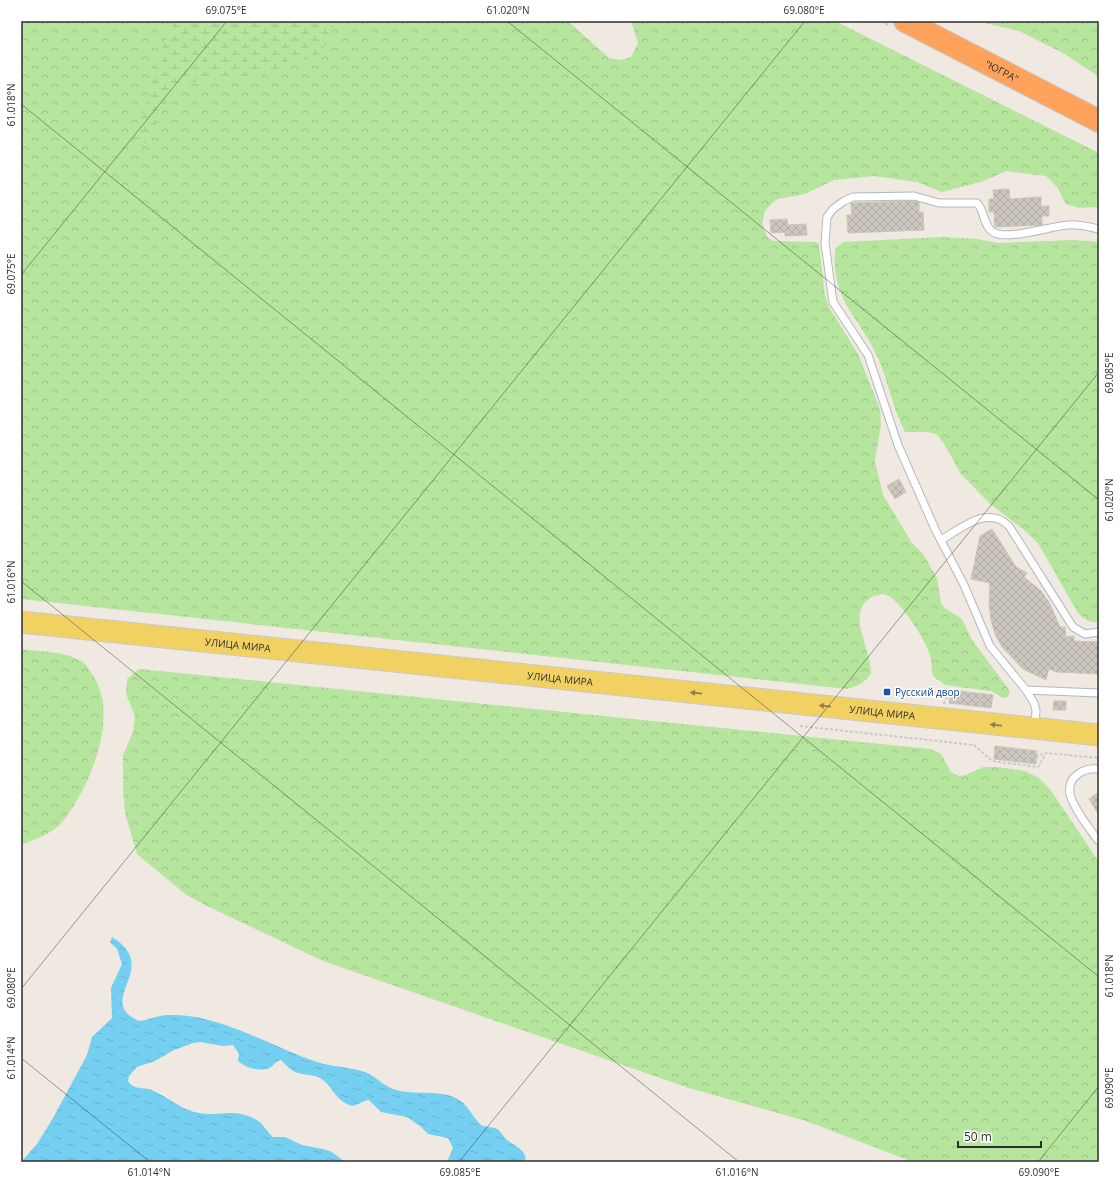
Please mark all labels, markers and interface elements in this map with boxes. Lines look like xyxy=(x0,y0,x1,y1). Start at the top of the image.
text: 69.075°E xyxy=(205,3,247,17)
text: 61.020°N xyxy=(486,3,530,17)
text: 69.080°E xyxy=(783,3,825,17)
street label: "ЮГРА" xyxy=(983,56,1021,85)
text: 61.018°N xyxy=(4,83,18,127)
text: 69.075°E xyxy=(4,253,18,295)
text: 69.085°E xyxy=(1102,352,1116,394)
text: 61.020°N xyxy=(1102,478,1116,522)
text: 61.016°N xyxy=(4,560,18,604)
street label: УЛИЦА МИРА xyxy=(204,634,272,655)
street label: УЛИЦА МИРА xyxy=(526,668,594,689)
place label: Русский двор xyxy=(895,685,960,699)
marker: Русский двор xyxy=(882,687,892,697)
one-way arrow xyxy=(690,690,702,696)
street label: УЛИЦА МИРА xyxy=(849,702,917,723)
one-way arrow xyxy=(819,703,831,710)
one-way arrow xyxy=(990,721,1002,728)
text: 61.018°N xyxy=(1102,954,1116,998)
text: 69.080°E xyxy=(4,967,18,1009)
text: 61.014°N xyxy=(4,1036,18,1080)
text: 69.090°E xyxy=(1102,1067,1116,1109)
scale bar xyxy=(958,1123,1041,1149)
text: 50 m xyxy=(964,1128,992,1145)
text: 61.014°N xyxy=(127,1165,171,1179)
text: 69.085°E xyxy=(439,1165,481,1179)
text: 61.016°N xyxy=(715,1165,759,1179)
text: 69.090°E xyxy=(1018,1165,1060,1179)

